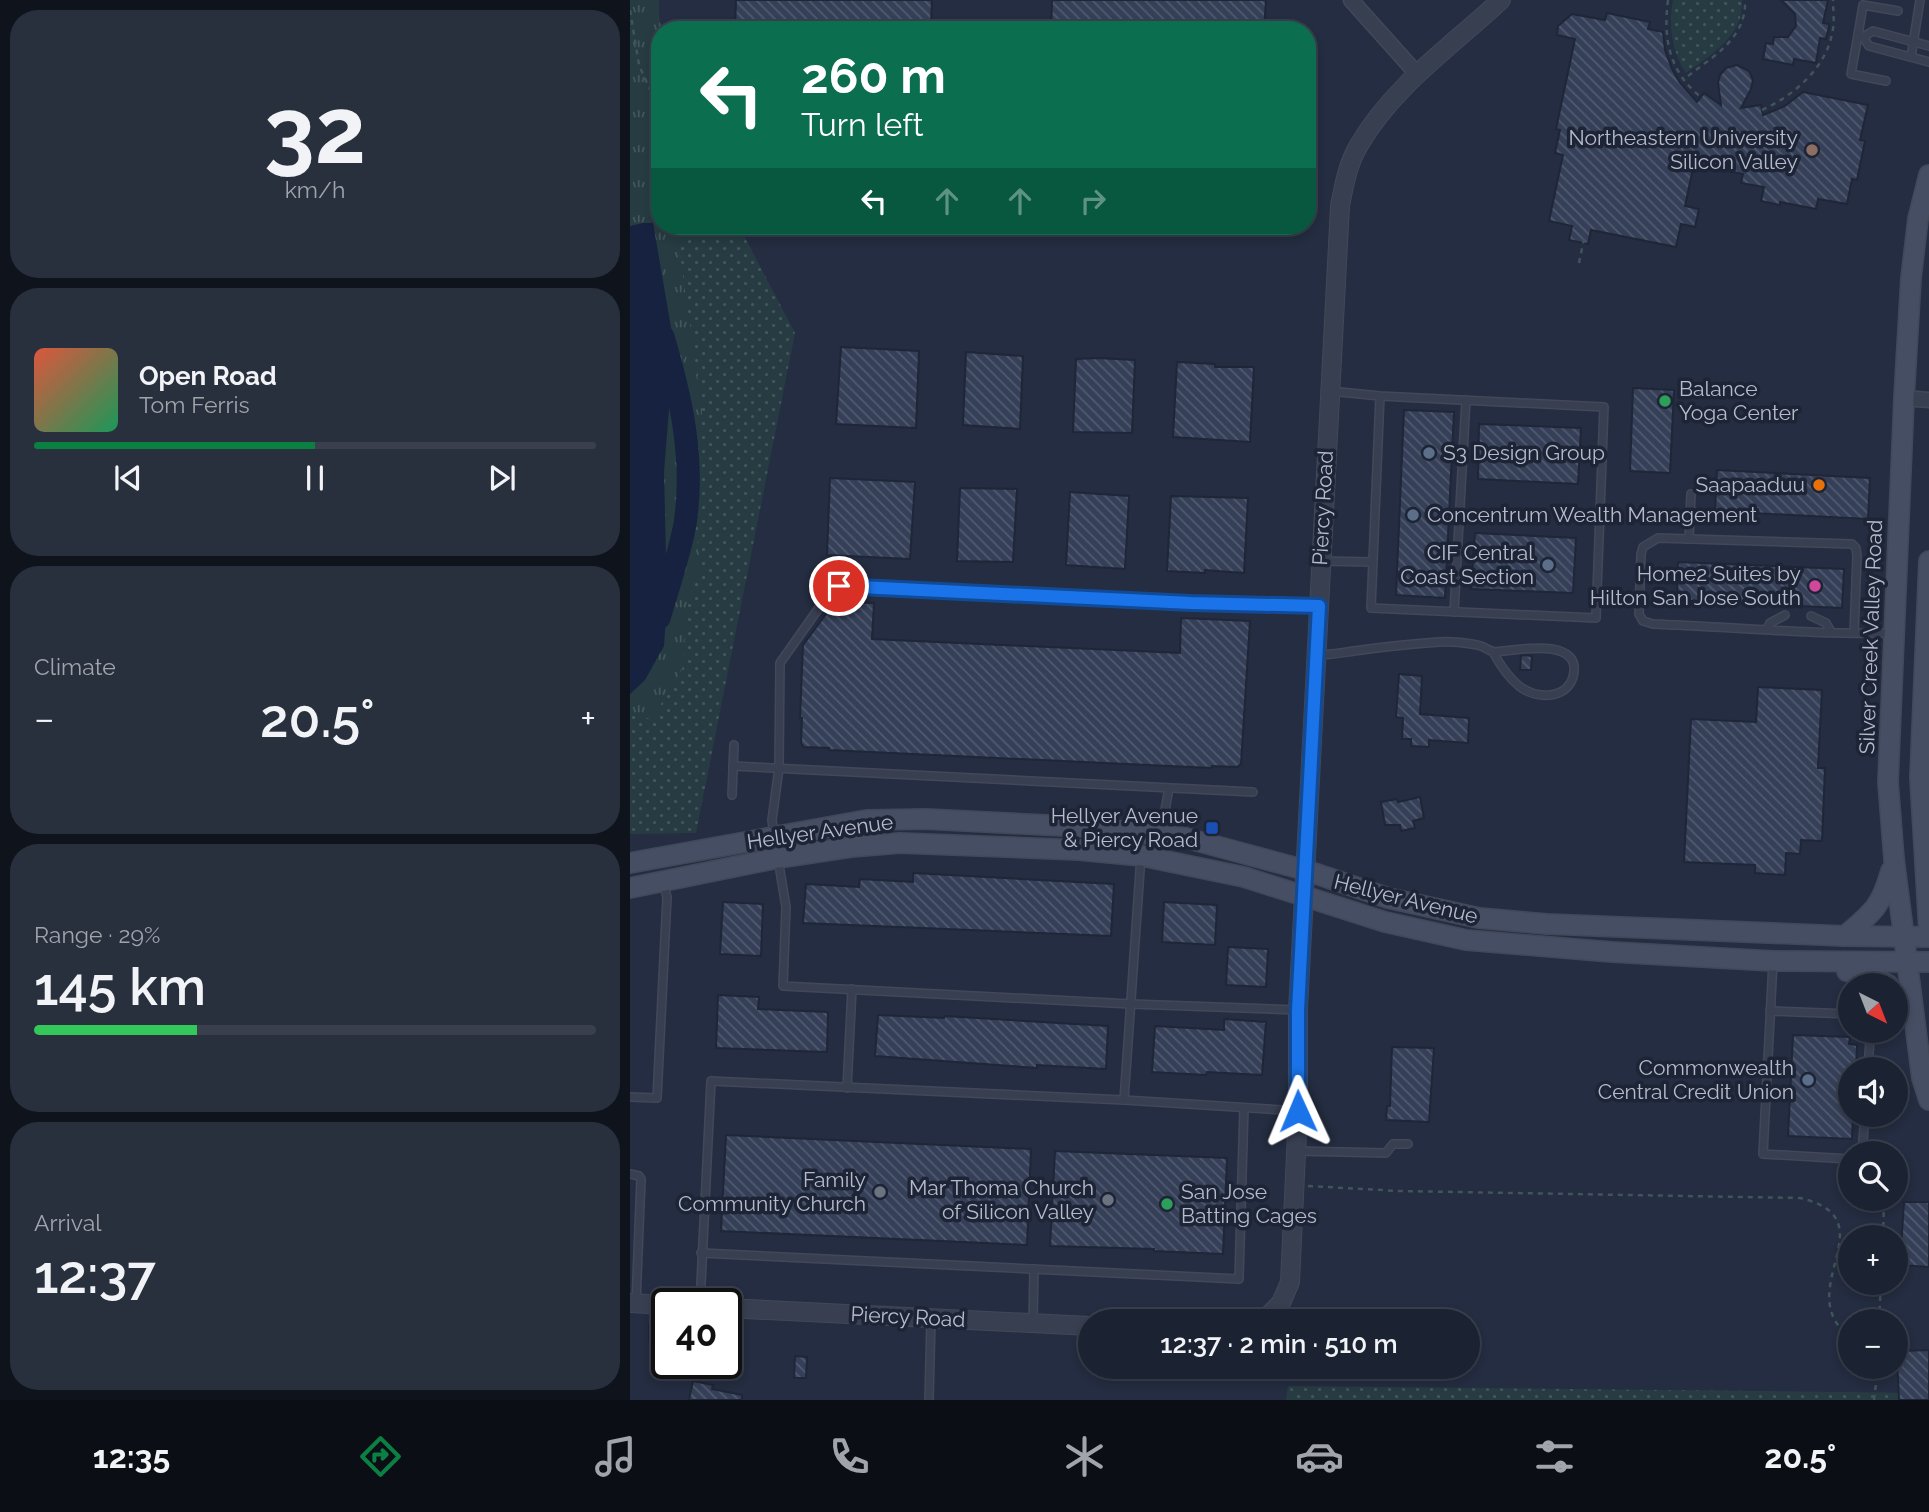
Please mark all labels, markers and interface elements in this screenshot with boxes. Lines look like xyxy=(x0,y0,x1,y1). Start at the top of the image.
text: 260 m xyxy=(801,47,946,104)
icon: left xyxy=(686,49,777,140)
text: 32 xyxy=(264,77,366,184)
text: Turn left xyxy=(801,106,923,143)
place label: Northeastern University Silicon Valley xyxy=(1569,125,1798,174)
marker: Northeastern University Silicon Valley xyxy=(1804,142,1820,158)
text: km/h xyxy=(285,176,345,203)
icon: left xyxy=(855,182,893,220)
icon: ahead xyxy=(928,182,966,220)
icon: ahead xyxy=(1001,182,1039,220)
icon: right xyxy=(1074,182,1112,220)
text: Open Road xyxy=(139,361,277,391)
place label: Balance Yoga Center xyxy=(1679,376,1799,425)
text: Tom Ferris xyxy=(139,391,250,418)
marker: Balance Yoga Center xyxy=(1657,393,1673,409)
place label: S3 Design Group xyxy=(1443,440,1605,465)
marker: S3 Design Group xyxy=(1421,445,1437,461)
street label: Piercy Road xyxy=(1307,450,1338,566)
icon: previous xyxy=(109,459,147,497)
icon: pause xyxy=(296,459,334,497)
icon: next xyxy=(483,459,521,497)
place label: Saapaaduu xyxy=(1696,472,1805,497)
marker: Saapaaduu xyxy=(1811,477,1827,493)
place label: Concentrum Wealth Management xyxy=(1427,502,1757,527)
marker: Concentrum Wealth Management xyxy=(1405,507,1421,523)
street label: Silver Creek Valley Road xyxy=(1854,519,1887,755)
place label: CIF Central Coast Section xyxy=(1400,540,1534,589)
pin xyxy=(809,556,869,616)
marker: CIF Central Coast Section xyxy=(1540,557,1556,573)
place label: Home2 Suites by Hilton San Jose South xyxy=(1590,561,1801,610)
icon: arrive xyxy=(820,567,858,605)
marker: Home2 Suites by Hilton San Jose South xyxy=(1807,578,1823,594)
text: Climate xyxy=(34,653,116,680)
text: 20.5° xyxy=(260,688,375,749)
text: − xyxy=(34,696,54,741)
text: + xyxy=(580,696,596,741)
place label: Hellyer Avenue & Piercy Road xyxy=(1051,803,1198,852)
street label: Hellyer Avenue xyxy=(745,809,895,854)
marker: Hellyer Avenue & Piercy Road xyxy=(1204,820,1220,836)
street label: Hellyer Avenue xyxy=(1332,869,1481,928)
text: Range · 29% xyxy=(34,921,160,948)
text: 145 km xyxy=(34,956,206,1017)
north arrow xyxy=(1838,973,1908,1043)
map controls xyxy=(1838,973,1908,1379)
place label: Commonwealth Central Credit Union xyxy=(1598,1055,1794,1104)
button: sound xyxy=(1838,1057,1908,1127)
marker: Commonwealth Central Credit Union xyxy=(1800,1072,1816,1088)
position arrow xyxy=(1261,1074,1335,1148)
button: search xyxy=(1838,1141,1908,1211)
place label: Family Community Church xyxy=(678,1167,866,1216)
place label: Mar Thoma Church of Silicon Valley xyxy=(909,1175,1094,1224)
place label: San Jose Batting Cages xyxy=(1181,1179,1317,1228)
marker: Family Community Church xyxy=(872,1184,888,1200)
marker: Mar Thoma Church of Silicon Valley xyxy=(1100,1192,1116,1208)
marker: San Jose Batting Cages xyxy=(1159,1196,1175,1212)
text: Arrival xyxy=(34,1209,101,1236)
button: + xyxy=(1838,1225,1908,1295)
text: 12:37 xyxy=(34,1244,156,1305)
speed limit sign: 40 xyxy=(651,1288,742,1379)
street label: Piercy Road xyxy=(850,1301,966,1332)
button: − xyxy=(1838,1309,1908,1379)
text: 12:37 · 2 min · 510 m xyxy=(1160,1329,1398,1359)
icon: directions xyxy=(356,1432,405,1481)
icon: music xyxy=(591,1432,640,1481)
icon: phone xyxy=(825,1432,874,1481)
icon: climate xyxy=(1060,1432,1109,1481)
icon: car xyxy=(1295,1432,1344,1481)
icon: filters xyxy=(1530,1432,1579,1481)
text: 12:35 xyxy=(93,1438,170,1475)
text: 20.5° xyxy=(1764,1438,1836,1475)

